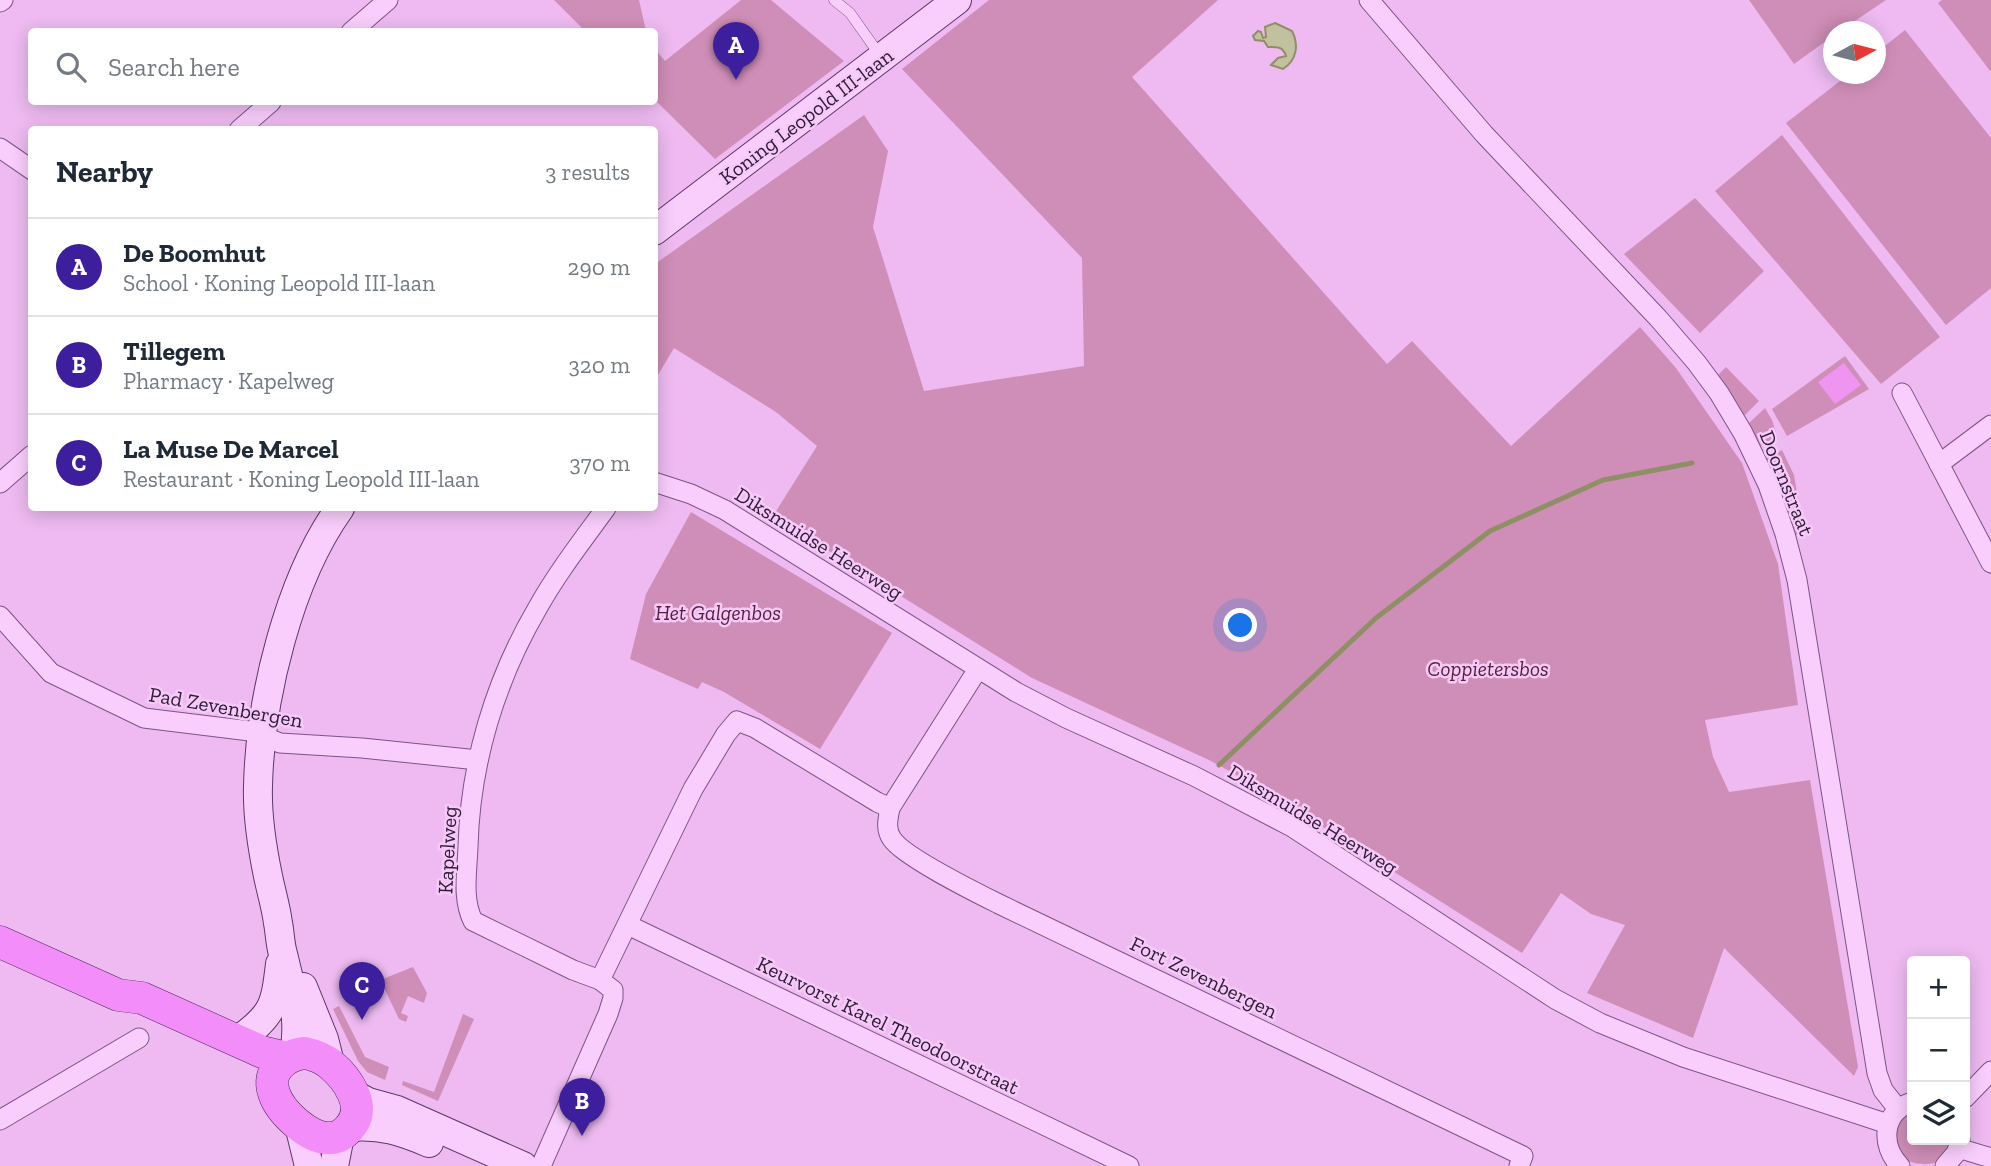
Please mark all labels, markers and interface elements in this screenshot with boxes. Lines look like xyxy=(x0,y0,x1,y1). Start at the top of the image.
north arrow xyxy=(1823,21,1886,84)
pin: A xyxy=(713,22,759,80)
search box xyxy=(28,28,658,105)
street label: Koning Leopold III-laan xyxy=(714,43,898,189)
icon: search xyxy=(52,48,90,86)
text: Search here xyxy=(108,51,240,83)
text: Nearby xyxy=(56,154,153,190)
text: 3 results xyxy=(545,158,630,186)
text: De Boomhut xyxy=(123,237,265,269)
text: A xyxy=(71,253,87,281)
text: 290 m xyxy=(568,253,630,281)
text: School · Koning Leopold III-laan xyxy=(123,269,435,297)
text: Tillegem xyxy=(123,335,225,367)
text: B xyxy=(72,351,86,379)
text: 320 m xyxy=(569,351,630,379)
text: Pharmacy · Kapelweg xyxy=(123,367,334,395)
street label: Doornstraat xyxy=(1755,427,1819,539)
text: La Muse De Marcel xyxy=(123,433,339,465)
text: C xyxy=(72,449,86,477)
text: 370 m xyxy=(570,449,630,477)
text: Restaurant · Koning Leopold III-laan xyxy=(123,465,479,493)
street label: Diksmuidse Heerweg xyxy=(730,481,908,605)
park label: Het Galgenbos xyxy=(655,600,781,625)
your location xyxy=(1223,608,1257,642)
park label: Coppietersbos xyxy=(1427,656,1549,681)
street label: Pad Zevenbergen xyxy=(147,681,305,733)
street label: Diksmuidse Heerweg xyxy=(1224,759,1403,880)
street label: Kapelweg xyxy=(432,805,462,894)
street label: Fort Zevenbergen xyxy=(1126,931,1282,1023)
street label: Keurvorst Karel Theodoorstraat xyxy=(753,950,1023,1100)
map controls xyxy=(1907,956,1970,1145)
button: + xyxy=(1907,956,1970,1019)
pin: C xyxy=(339,962,385,1020)
button: − xyxy=(1907,1019,1970,1082)
pin: B xyxy=(559,1078,605,1136)
button: layers xyxy=(1907,1082,1970,1145)

